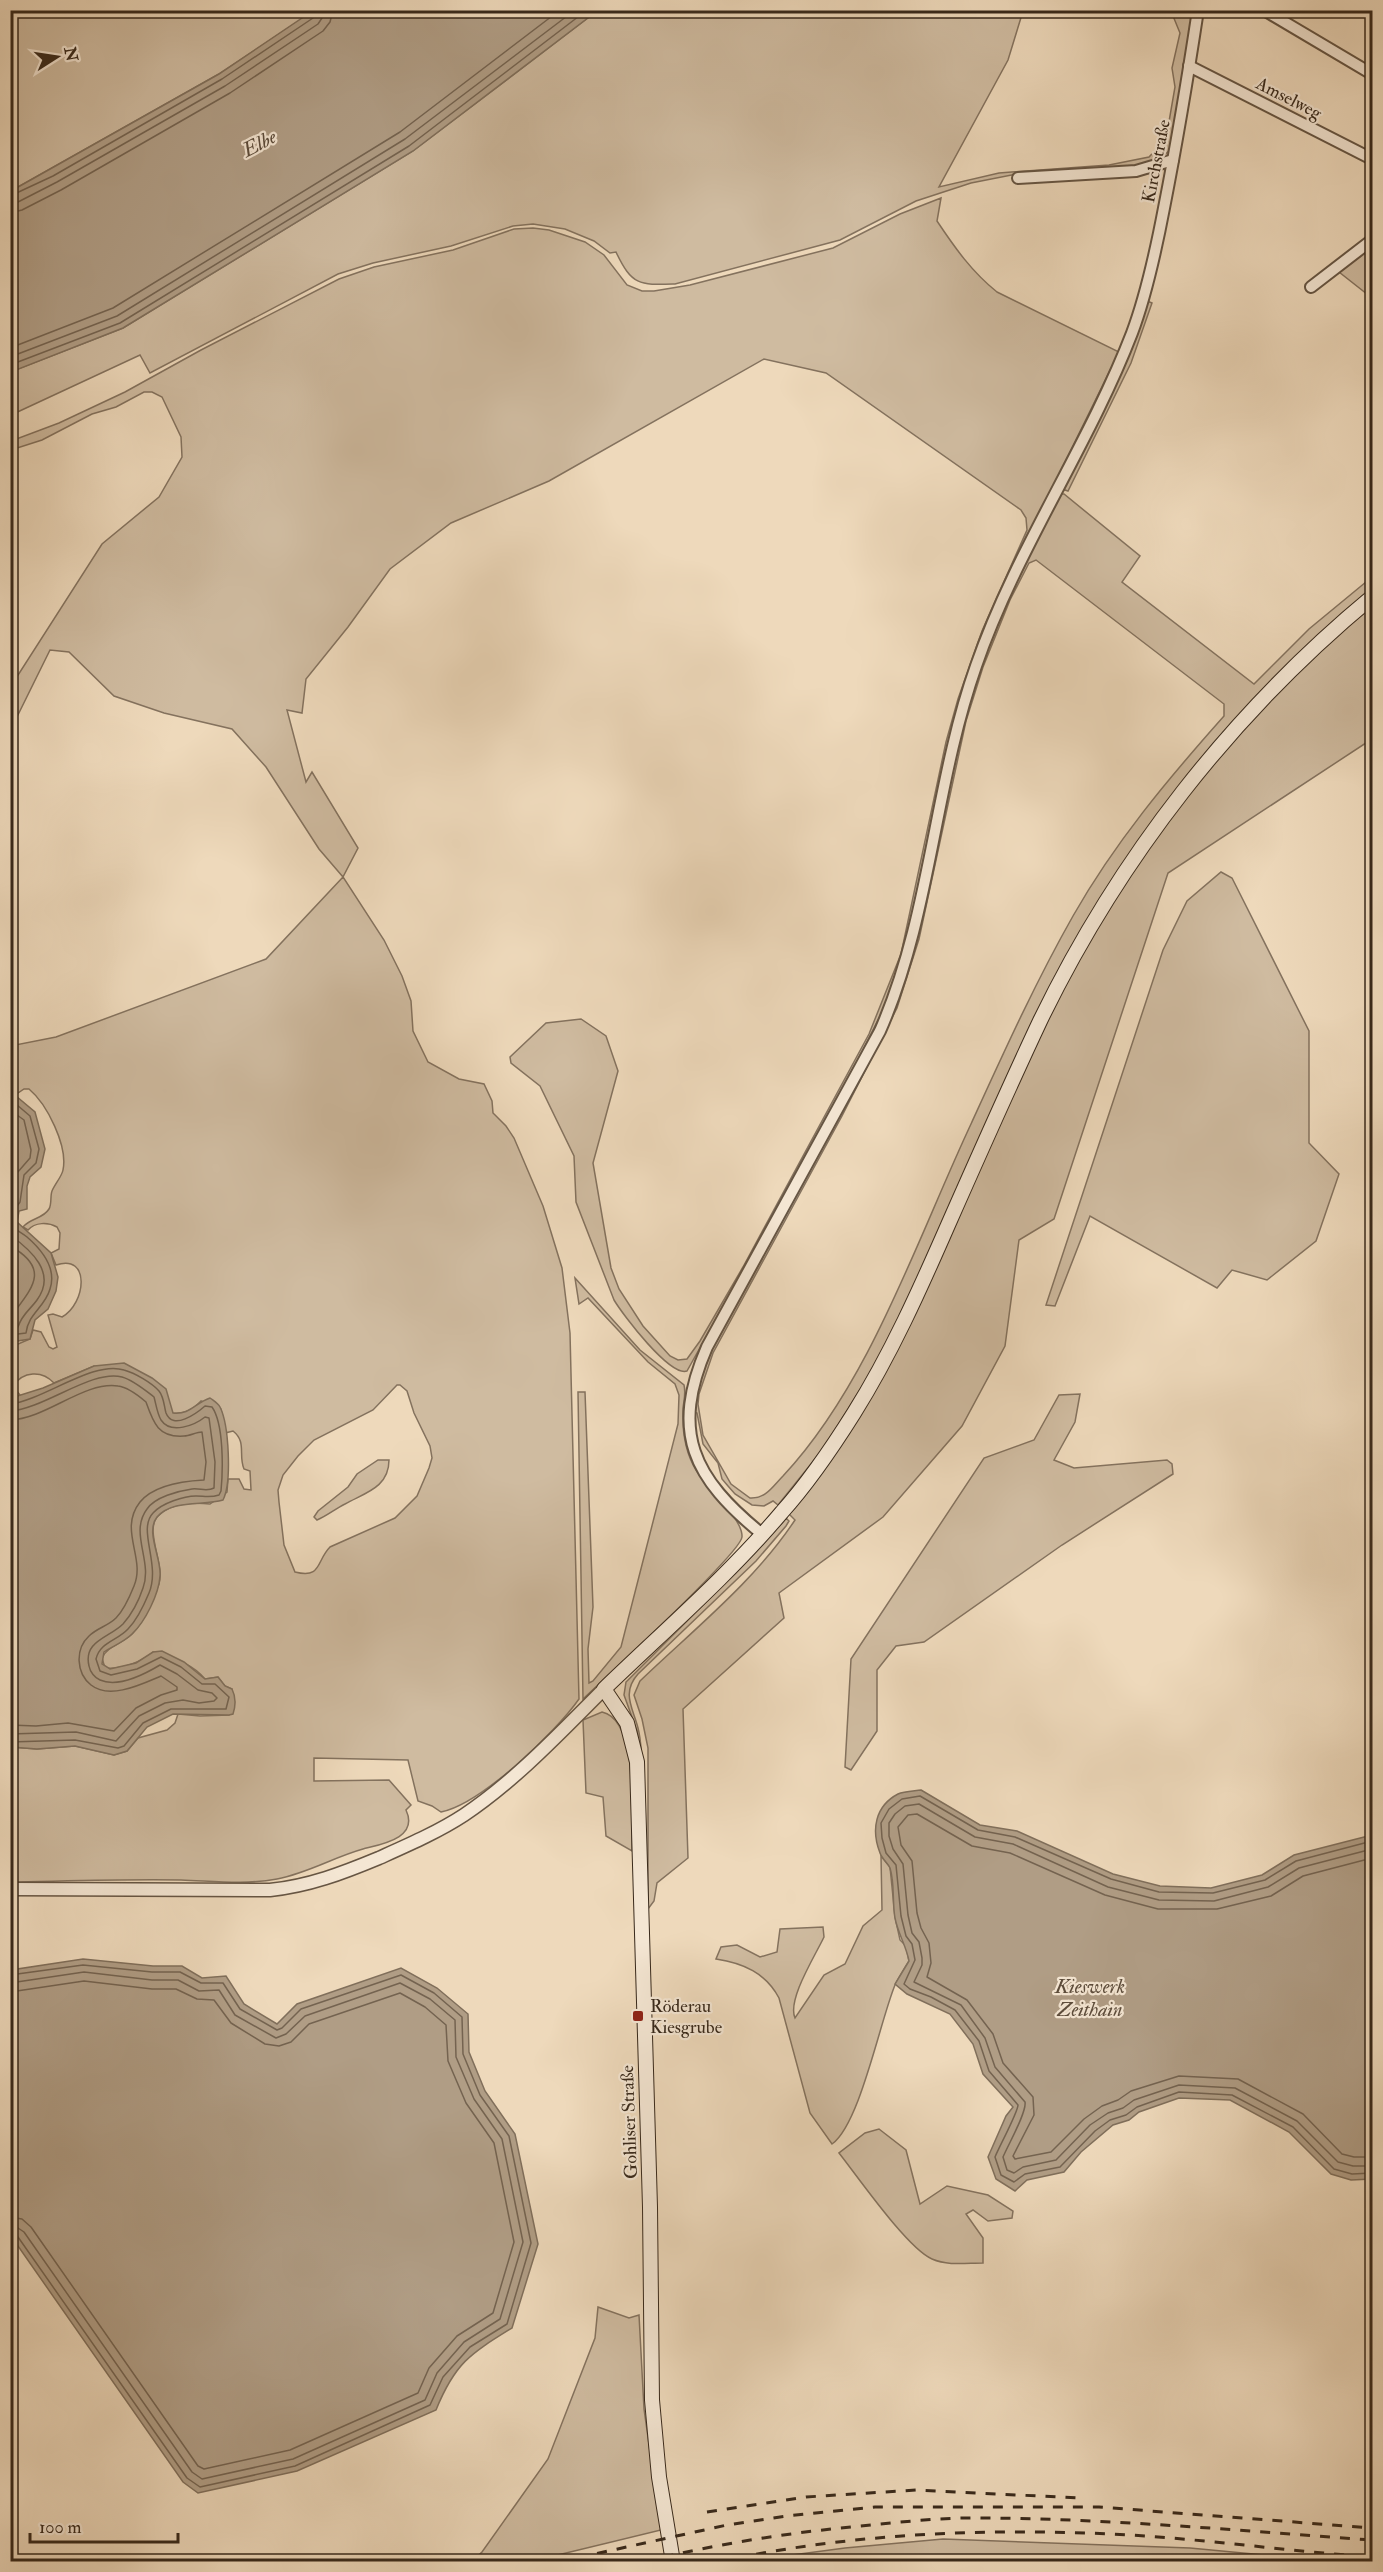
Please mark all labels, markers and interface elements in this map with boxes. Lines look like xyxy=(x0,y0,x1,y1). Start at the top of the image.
north arrow xyxy=(27,27,87,87)
text: N xyxy=(59,44,82,64)
street label: Amselweg xyxy=(1251,72,1327,125)
street label: Kirchstraße xyxy=(1137,117,1176,205)
water label: Elbe xyxy=(236,124,281,164)
water label: Kieswerk Zeithain xyxy=(1054,1974,1125,2022)
place label: Röderau Kiesgrube xyxy=(650,1995,723,2039)
marker: Röderau Kiesgrube xyxy=(631,2009,645,2023)
street label: Gohliser Straße xyxy=(616,2064,643,2179)
scale bar xyxy=(30,2506,178,2544)
text: 100 m xyxy=(39,2516,82,2539)

